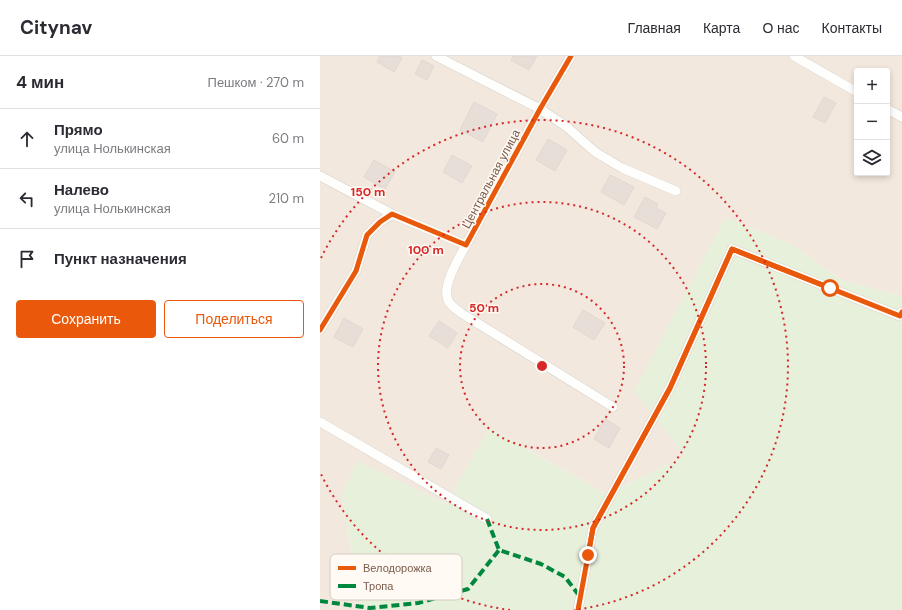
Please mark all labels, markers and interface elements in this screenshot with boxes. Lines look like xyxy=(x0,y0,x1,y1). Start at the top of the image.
text: Citynav xyxy=(20,15,92,40)
text: Главная xyxy=(628,19,681,37)
text: Карта xyxy=(703,19,740,37)
text: О нас xyxy=(762,19,800,37)
text: Контакты xyxy=(822,19,882,37)
map controls xyxy=(854,68,890,176)
button: + xyxy=(854,68,890,104)
text: 4 мин xyxy=(16,71,64,93)
text: Пешком · 270 m xyxy=(208,74,304,91)
button: − xyxy=(854,104,890,140)
text: Прямо xyxy=(54,120,103,140)
street label: Центральная улица xyxy=(458,126,524,231)
icon: ahead xyxy=(16,128,38,150)
text: 60 m xyxy=(272,130,304,147)
text: улица Нолькинская xyxy=(54,140,171,157)
button: layers xyxy=(854,140,890,176)
text: Налево xyxy=(54,180,109,200)
text: 150 m xyxy=(351,184,385,200)
icon: left xyxy=(16,188,38,210)
text: 210 m xyxy=(269,190,304,207)
text: улица Нолькинская xyxy=(54,200,171,217)
text: 100 m xyxy=(408,242,444,258)
icon: arrive xyxy=(16,248,38,270)
text: Пункт назначения xyxy=(54,249,187,269)
route start xyxy=(821,279,839,297)
button: Сохранить xyxy=(16,300,156,338)
button: Поделиться xyxy=(164,300,304,338)
text: 50 m xyxy=(469,300,499,316)
centre of rings xyxy=(535,359,549,373)
route end xyxy=(579,546,597,564)
legend xyxy=(330,554,462,600)
text: Велодорожка xyxy=(363,561,433,575)
text: Тропа xyxy=(363,579,394,593)

